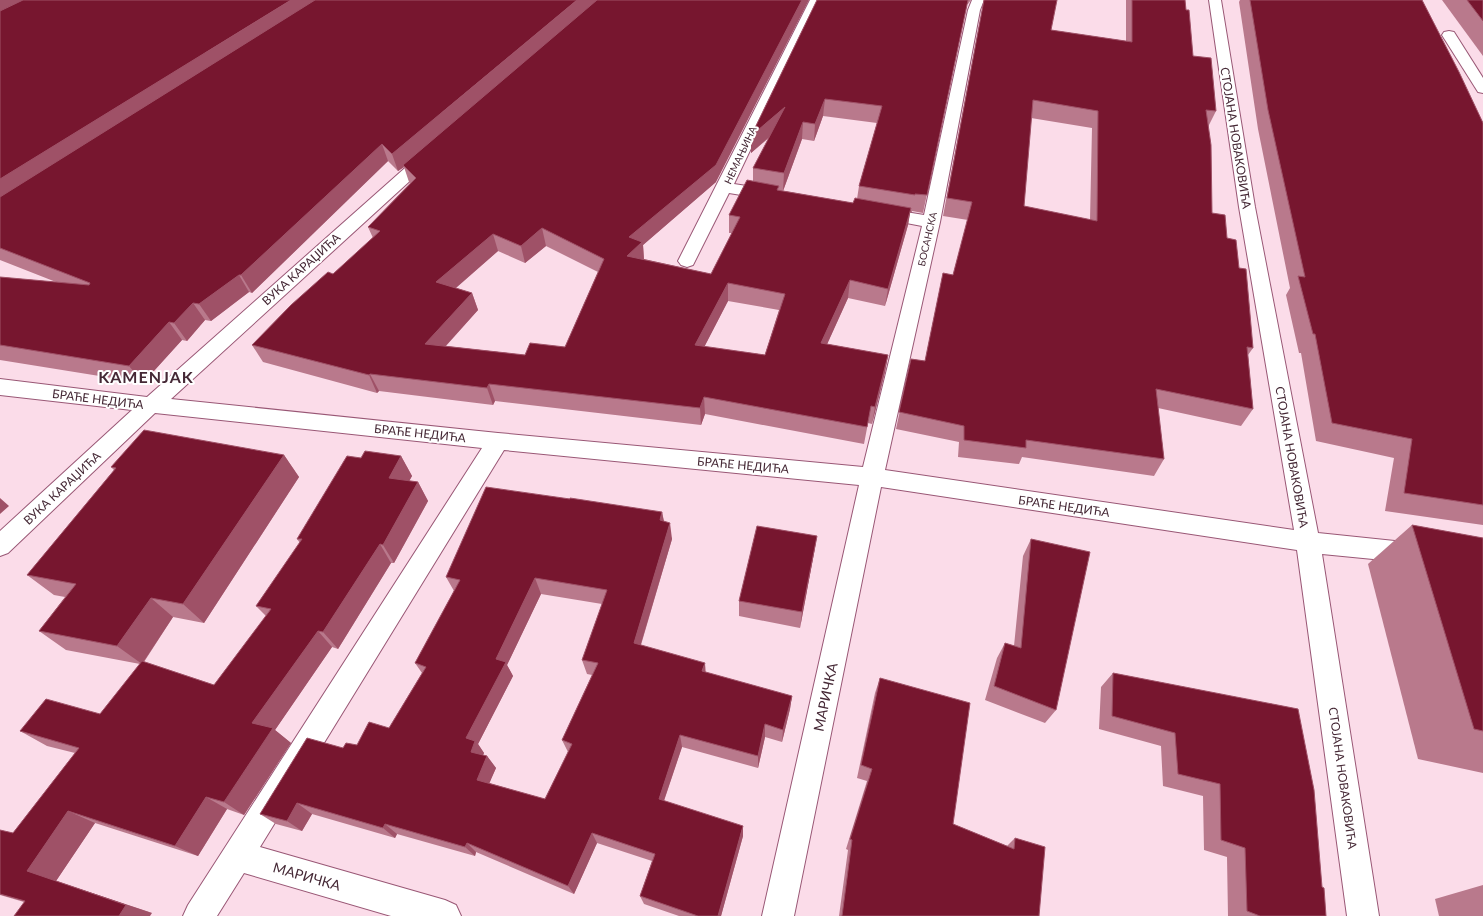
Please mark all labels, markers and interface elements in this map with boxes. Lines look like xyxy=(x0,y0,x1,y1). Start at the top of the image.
street label: СТОЈАНА НОВАКОВИЋА xyxy=(1217,66,1255,211)
street label: НЕМАЊИНА xyxy=(721,124,759,186)
street label: БОСАНСКА xyxy=(915,210,939,267)
street label: ВУКА КАРАЏИЋА xyxy=(259,229,344,308)
district label: KAMENJAK xyxy=(98,367,194,386)
street label: СТОЈАНА НОВАКОВИЋА xyxy=(1272,385,1312,530)
street label: БРАЋЕ НЕДИЋА xyxy=(51,386,145,412)
street label: БРАЋЕ НЕДИЋА xyxy=(373,421,467,445)
street label: ВУКА КАРАЏИЋА xyxy=(20,448,104,528)
street label: БРАЋЕ НЕДИЋА xyxy=(696,454,790,477)
street label: БРАЋЕ НЕДИЋА xyxy=(1017,492,1112,520)
street label: МАРИЧКА xyxy=(809,661,841,733)
street label: СТОЈАНА НОВАКОВИЋА xyxy=(1326,706,1361,851)
street label: МАРИЧКА xyxy=(271,858,343,894)

